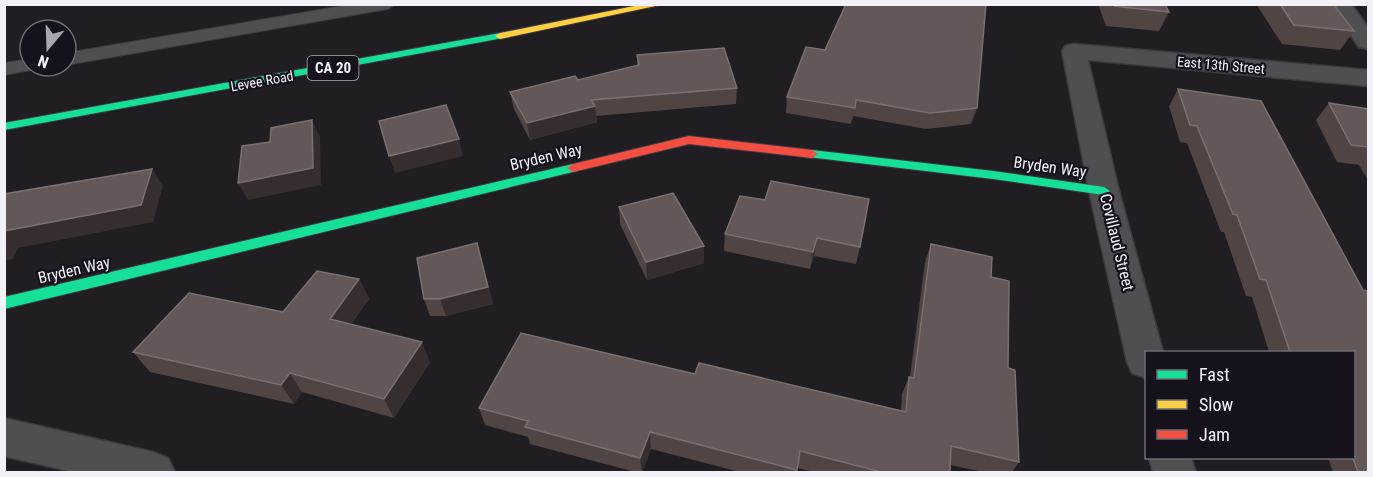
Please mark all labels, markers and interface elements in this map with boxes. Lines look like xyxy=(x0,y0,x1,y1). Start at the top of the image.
north arrow xyxy=(18,18,78,78)
text: N xyxy=(36,51,51,72)
street label: East 13th Street xyxy=(1176,53,1266,77)
road number: CA 20 xyxy=(308,56,358,80)
street label: Levee Road xyxy=(229,68,295,94)
street label: Bryden Way xyxy=(508,139,584,175)
street label: Bryden Way xyxy=(1012,152,1088,182)
street label: Covillaud Street xyxy=(1096,192,1138,293)
street label: Bryden Way xyxy=(36,252,112,288)
legend xyxy=(1145,351,1355,459)
text: Fast xyxy=(1199,364,1230,385)
text: Slow xyxy=(1199,394,1234,415)
text: Jam xyxy=(1199,424,1230,445)

